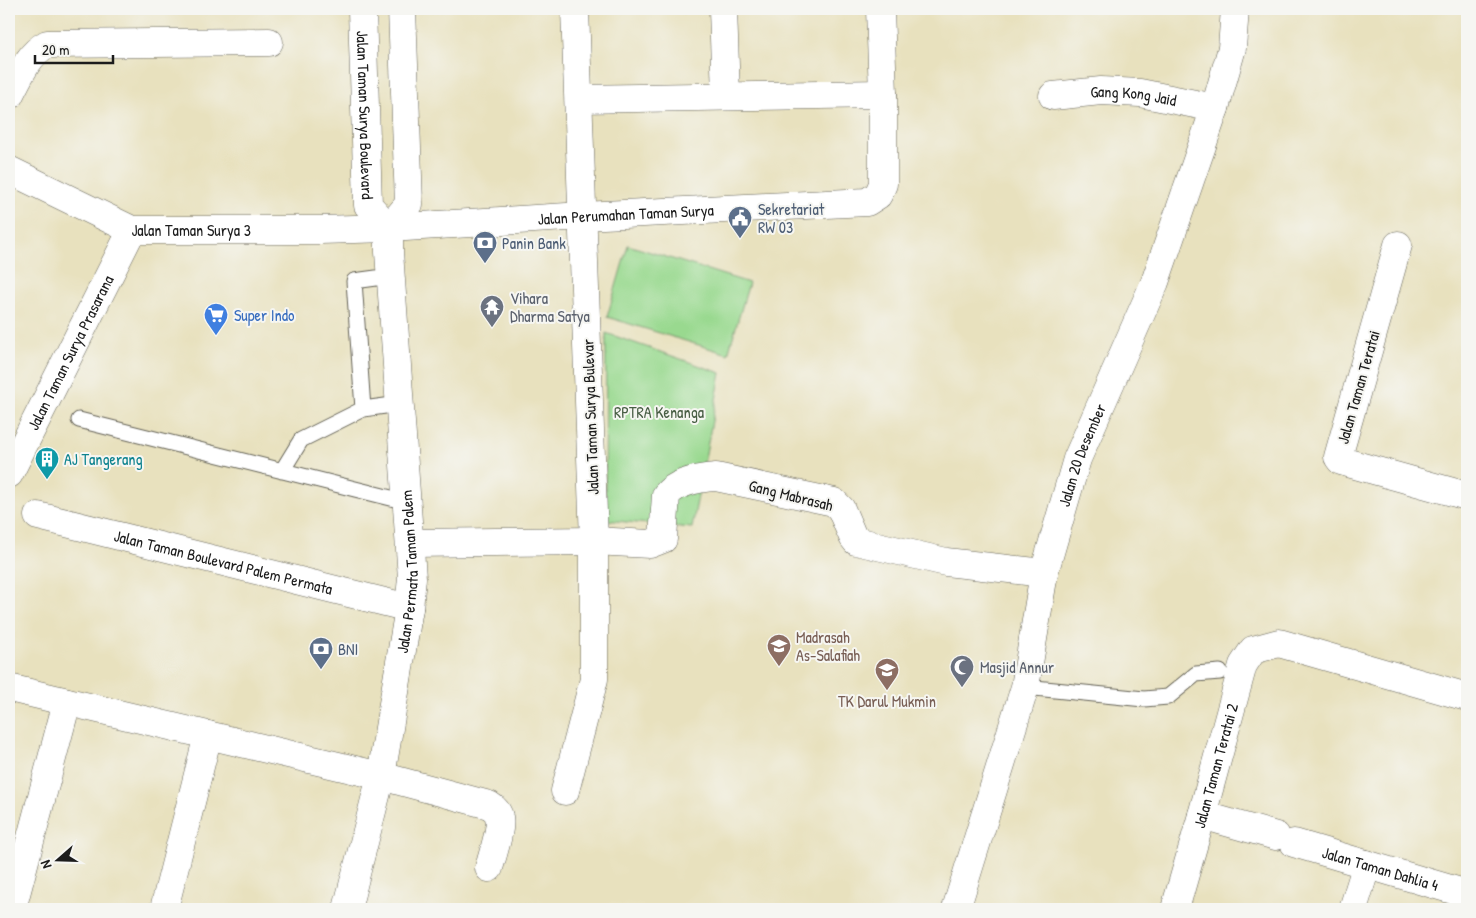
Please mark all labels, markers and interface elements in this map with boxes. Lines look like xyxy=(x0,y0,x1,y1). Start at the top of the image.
street label: Jalan Taman Surya Boulevard xyxy=(352,30,379,200)
scale bar xyxy=(35,32,112,64)
text: 20 m xyxy=(42,39,69,60)
street label: Gang Kong Jaid xyxy=(1089,80,1179,111)
place label: Sekretariat RW 03 xyxy=(758,198,825,238)
street label: Jalan Perumahan Taman Surya xyxy=(537,199,714,230)
public building icon: Sekretariat RW 03 xyxy=(727,205,753,239)
street label: Jalan Taman Surya 3 xyxy=(131,219,251,241)
bank icon: Panin Bank xyxy=(472,230,498,264)
place label: Panin Bank xyxy=(502,232,566,254)
street label: Jalan Taman Surya Prasarana xyxy=(22,271,118,434)
place label: Vihara Dharma Satya xyxy=(510,287,590,327)
temple icon: Vihara Dharma Satya xyxy=(479,294,505,328)
supermarket icon: Super Indo xyxy=(203,302,229,336)
place label: Super Indo xyxy=(234,304,295,326)
street label: Jalan Taman Teratai xyxy=(1331,328,1385,446)
street label: Jalan Taman Surya Bulevar xyxy=(576,339,604,495)
street label: Jalan 20 Desember xyxy=(1053,400,1111,509)
park label: RPTRA Kenanga xyxy=(614,401,704,423)
building icon: AJ Tangerang xyxy=(34,446,60,480)
place label: AJ Tangerang xyxy=(64,448,143,470)
street label: Gang Mabrasah xyxy=(747,474,836,516)
street label: Jalan Permata Taman Palem xyxy=(391,489,423,655)
street label: Jalan Taman Boulevard Palem Permata xyxy=(112,524,335,600)
place label: Madrasah As-Salafiah xyxy=(796,626,860,666)
school or university icon: Madrasah As-Salafiah xyxy=(766,633,792,667)
bank icon: BNI xyxy=(308,636,334,670)
place label: BNI xyxy=(338,638,358,660)
mosque icon: Masjid Annur xyxy=(949,654,975,688)
place label: Masjid Annur xyxy=(980,656,1054,678)
school or university icon: TK Darul Mukmin xyxy=(874,657,900,691)
place label: TK Darul Mukmin xyxy=(838,690,936,712)
street label: Jalan Taman Teratai 2 xyxy=(1188,700,1243,831)
north arrow xyxy=(32,836,82,886)
street label: Jalan Taman Dahlia 4 xyxy=(1320,841,1441,896)
text: N xyxy=(35,857,56,871)

